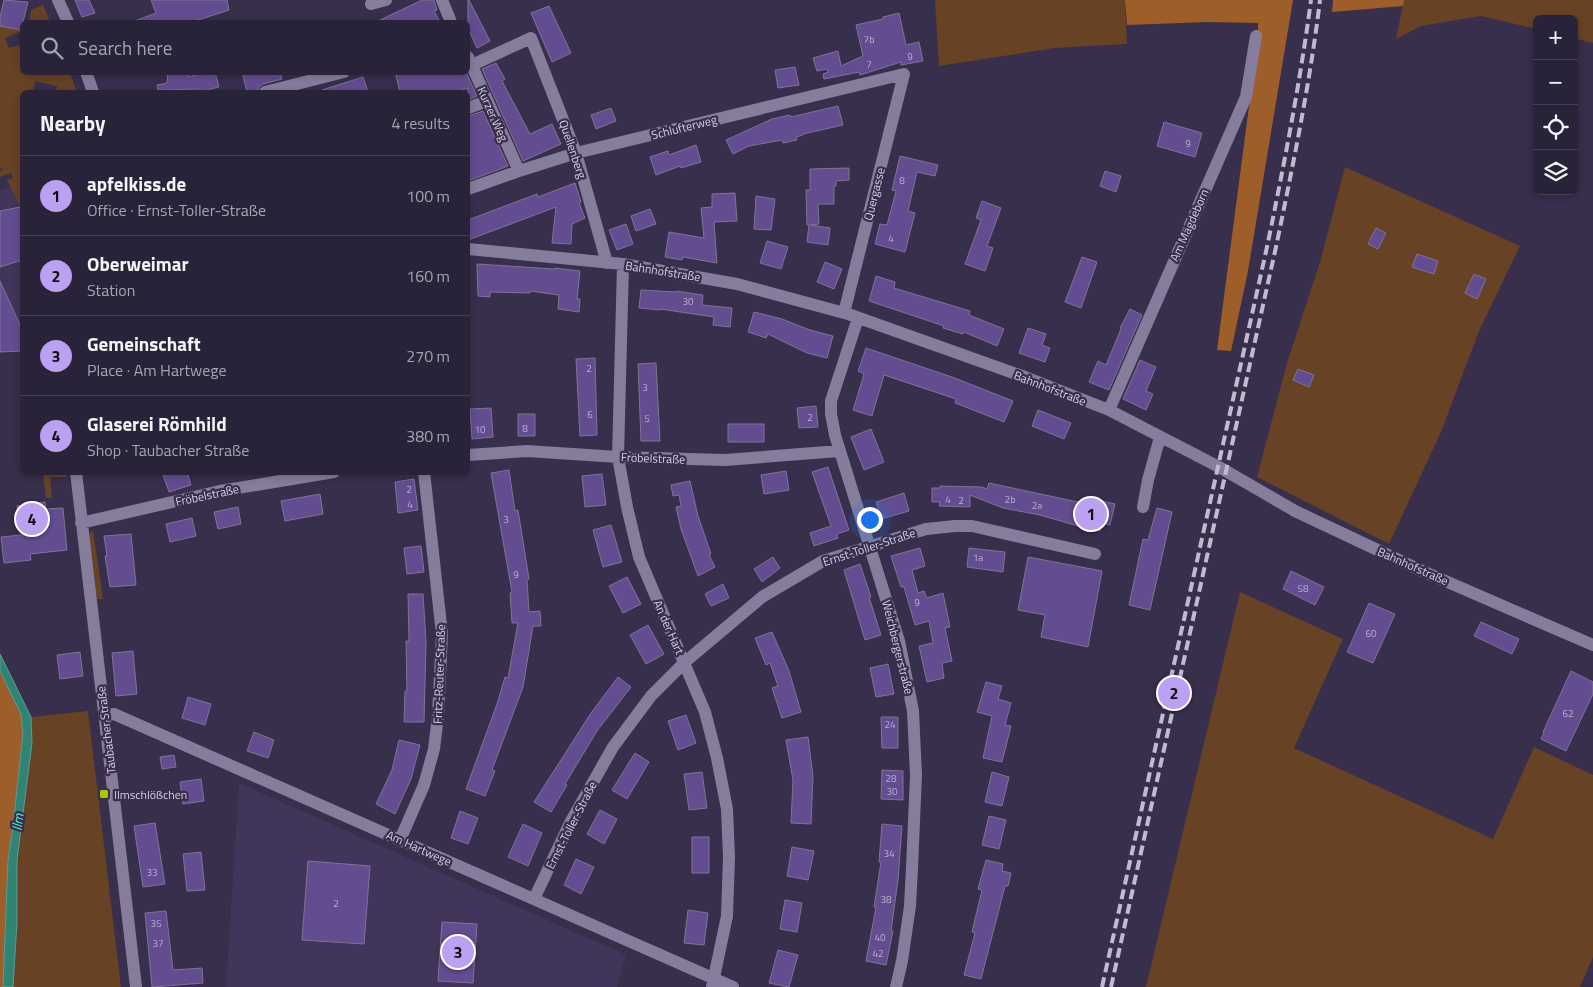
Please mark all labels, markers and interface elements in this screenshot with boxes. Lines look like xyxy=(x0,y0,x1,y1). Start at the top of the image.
map controls xyxy=(1533,15,1578,195)
button: + xyxy=(1533,15,1578,60)
search box xyxy=(20,20,470,75)
house number: 7b xyxy=(864,32,874,47)
text: Search here xyxy=(78,33,172,62)
icon: search xyxy=(38,34,66,62)
house number: 9 xyxy=(907,49,913,64)
house number: 7 xyxy=(866,57,872,72)
button: − xyxy=(1533,60,1578,105)
street label: Kurzer Weg xyxy=(473,84,513,144)
button: locate xyxy=(1533,105,1578,150)
text: Nearby xyxy=(40,107,105,139)
street label: Schlufterweg xyxy=(649,110,719,144)
text: 4 results xyxy=(391,111,450,135)
street label: Quellenberg xyxy=(554,117,592,181)
house number: 9 xyxy=(1185,136,1191,151)
button: layers xyxy=(1533,150,1578,195)
street label: Quergasse xyxy=(858,166,890,222)
text: apfelkiss.de xyxy=(87,169,186,198)
house number: 8 xyxy=(899,173,905,188)
text: 1 xyxy=(52,184,60,208)
text: 100 m xyxy=(406,184,450,208)
street label: Am Mägdeborn xyxy=(1165,186,1213,264)
text: Office · Ernst-Toller-Straße xyxy=(87,198,266,222)
house number: 4 xyxy=(888,231,894,246)
text: Oberweimar xyxy=(87,249,188,278)
street label: Bahnhofstraße xyxy=(624,256,702,286)
text: 2 xyxy=(52,264,60,288)
text: 160 m xyxy=(406,264,450,288)
text: Station xyxy=(87,278,135,302)
house number: 30 xyxy=(682,294,694,309)
text: Gemeinschaft xyxy=(87,329,201,358)
text: 3 xyxy=(52,344,60,368)
text: 270 m xyxy=(406,344,450,368)
text: Place · Am Hartwege xyxy=(87,358,227,382)
house number: 2 xyxy=(586,361,592,376)
street label: Bahnhofstraße xyxy=(1011,366,1089,410)
house number: 3 xyxy=(642,380,648,395)
house number: 6 xyxy=(587,407,593,422)
text: Glaserei Römhild xyxy=(87,409,227,438)
house number: 2 xyxy=(807,410,813,425)
house number: 5 xyxy=(644,411,650,426)
house number: 8 xyxy=(522,421,528,436)
house number: 10 xyxy=(474,422,486,437)
text: 4 xyxy=(52,424,60,448)
text: 380 m xyxy=(406,424,450,448)
text: Shop · Taubacher Straße xyxy=(87,438,249,462)
street label: Fröbelstraße xyxy=(620,447,686,469)
street label: Fröbelstraße xyxy=(173,479,241,511)
house number: 2 xyxy=(406,482,412,497)
house number: 4 xyxy=(945,492,951,507)
house number: 2b xyxy=(1005,492,1015,507)
house number: 2 xyxy=(958,493,964,508)
pin: 1 xyxy=(1075,495,1107,533)
house number: 4 xyxy=(407,497,413,512)
house number: 2a xyxy=(1032,498,1042,513)
pin: 4 xyxy=(16,500,48,538)
your location xyxy=(857,507,883,533)
house number: 3 xyxy=(503,512,509,527)
street label: Ernst-Toller-Straße xyxy=(820,523,918,571)
street label: Bahnhofstraße xyxy=(1374,542,1452,590)
house number: 1a xyxy=(973,550,983,565)
house number: 9 xyxy=(513,567,519,582)
house number: 58 xyxy=(1297,581,1309,596)
house number: 9 xyxy=(914,595,920,610)
street label: An der Hart xyxy=(649,597,690,658)
street label: Weichbergerstraße xyxy=(877,598,919,696)
street label: Fritz-Reuter-Straße xyxy=(428,624,450,724)
house number: 60 xyxy=(1365,626,1377,641)
pin: 2 xyxy=(1158,674,1190,712)
street label: Taubacher Straße xyxy=(91,685,121,775)
house number: 62 xyxy=(1562,706,1574,721)
house number: 24 xyxy=(884,717,896,732)
house number: 28 xyxy=(885,771,897,786)
street label: Ernst-Toller-Straße xyxy=(541,778,601,872)
house number: 30 xyxy=(886,784,898,799)
place label: Ilmschlößchen xyxy=(114,785,187,804)
marker: Ilmschlößchen xyxy=(98,788,110,800)
water label: Ilm xyxy=(6,811,29,832)
street label: Am Hartwege xyxy=(383,825,455,871)
house number: 34 xyxy=(883,846,895,861)
house number: 33 xyxy=(146,865,158,880)
house number: 38 xyxy=(880,892,892,907)
house number: 2 xyxy=(333,896,339,911)
house number: 35 xyxy=(150,916,162,931)
house number: 40 xyxy=(874,930,886,945)
pin: 3 xyxy=(442,933,474,971)
house number: 37 xyxy=(152,936,164,951)
house number: 42 xyxy=(872,946,884,961)

